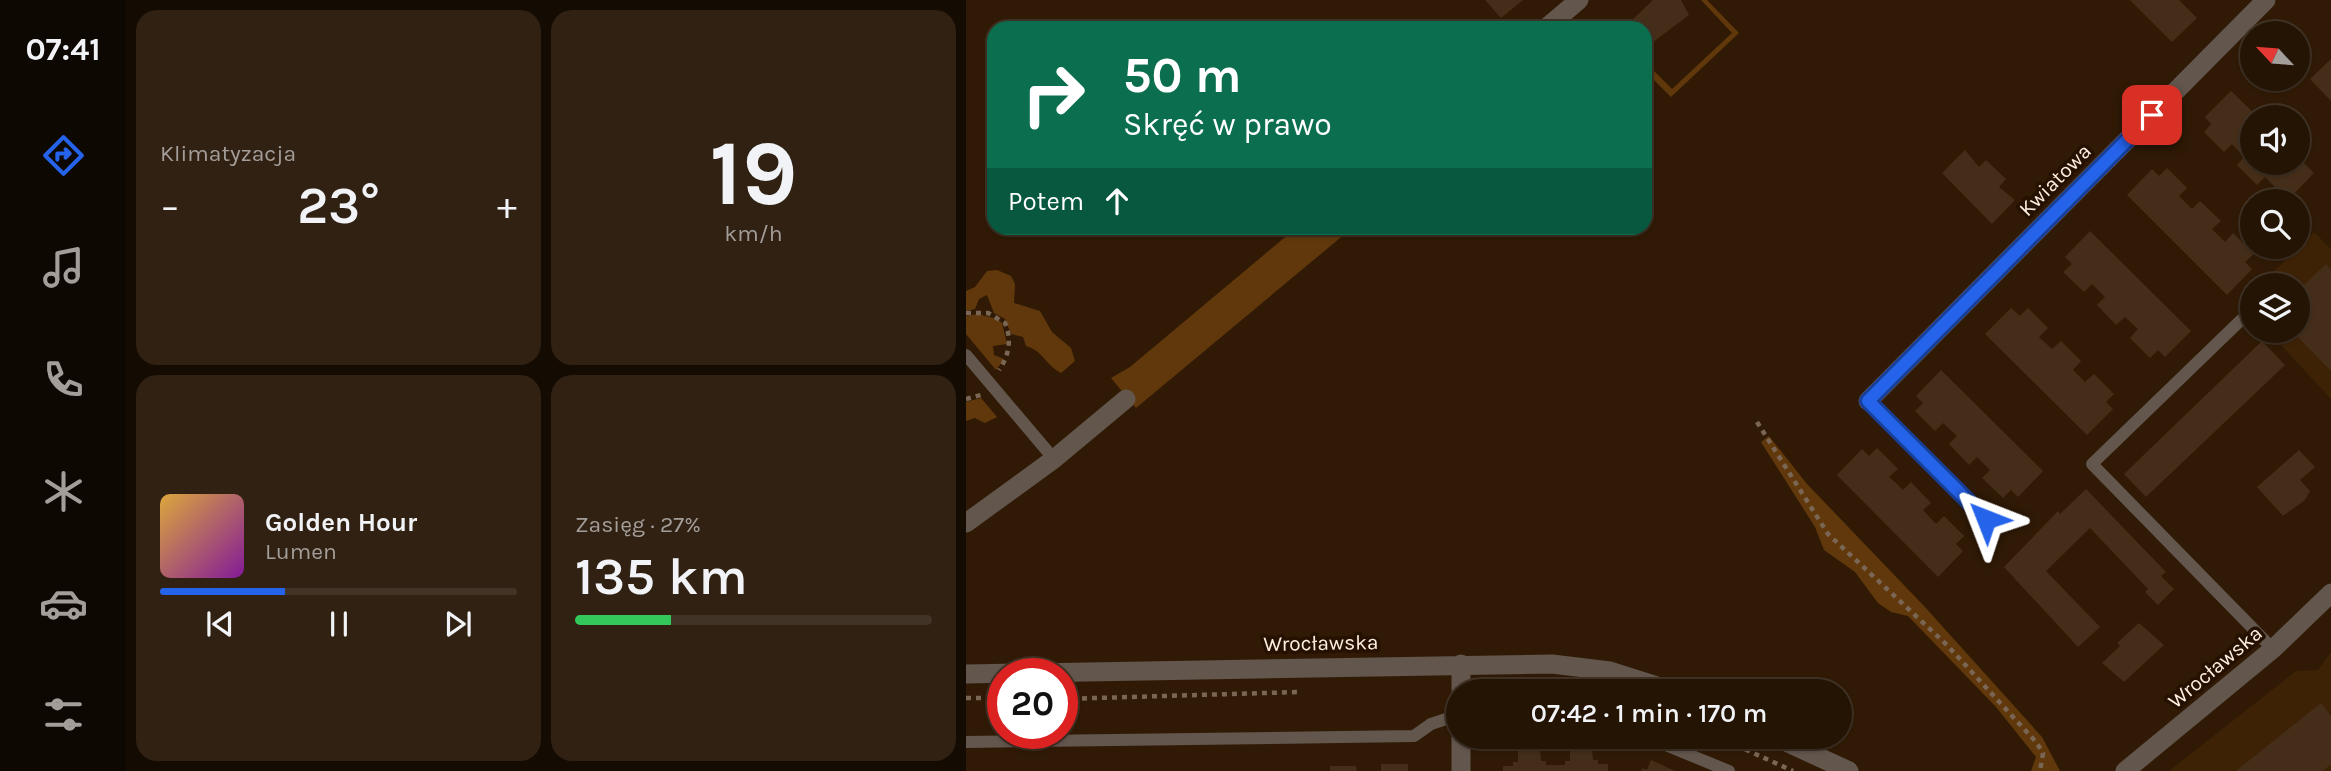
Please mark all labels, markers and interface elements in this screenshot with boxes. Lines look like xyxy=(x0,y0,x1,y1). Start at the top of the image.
north arrow xyxy=(2240,21,2310,91)
map controls xyxy=(2240,21,2310,343)
text: 07:41 xyxy=(25,31,101,68)
text: 50 m xyxy=(1123,47,1241,104)
icon: right xyxy=(1008,49,1099,140)
pin xyxy=(2122,85,2182,145)
icon: arrive xyxy=(2133,96,2171,134)
button: sound xyxy=(2240,105,2310,175)
text: Skręć w prawo xyxy=(1123,106,1332,143)
text: 19 xyxy=(710,121,797,227)
icon: directions xyxy=(39,131,88,180)
street label: Kwiatowa xyxy=(2014,139,2096,221)
text: Klimatyzacja xyxy=(160,140,296,167)
text: 23° xyxy=(297,175,380,236)
icon: ahead xyxy=(1098,182,1136,220)
text: − xyxy=(160,184,180,229)
text: + xyxy=(497,184,517,229)
text: Potem xyxy=(1008,186,1084,217)
button: search xyxy=(2240,189,2310,259)
text: km/h xyxy=(724,220,783,247)
icon: music xyxy=(39,243,88,292)
button: layers xyxy=(2240,273,2310,343)
icon: phone xyxy=(39,355,88,404)
icon: climate xyxy=(39,467,88,516)
position arrow xyxy=(1949,482,2023,556)
text: Golden Hour xyxy=(265,507,417,538)
text: Zasięg · 27% xyxy=(575,511,701,538)
text: Lumen xyxy=(265,538,337,565)
text: 135 km xyxy=(575,546,748,607)
icon: car xyxy=(39,579,88,628)
icon: previous xyxy=(201,605,239,643)
icon: pause xyxy=(320,605,358,643)
icon: next xyxy=(439,605,477,643)
street label: Wrocławska xyxy=(2163,621,2267,713)
street label: Wrocławska xyxy=(1263,630,1379,656)
speed limit sign: 20 xyxy=(987,658,1078,749)
icon: filters xyxy=(39,690,88,739)
text: 07:42 · 1 min · 170 m xyxy=(1531,698,1767,729)

